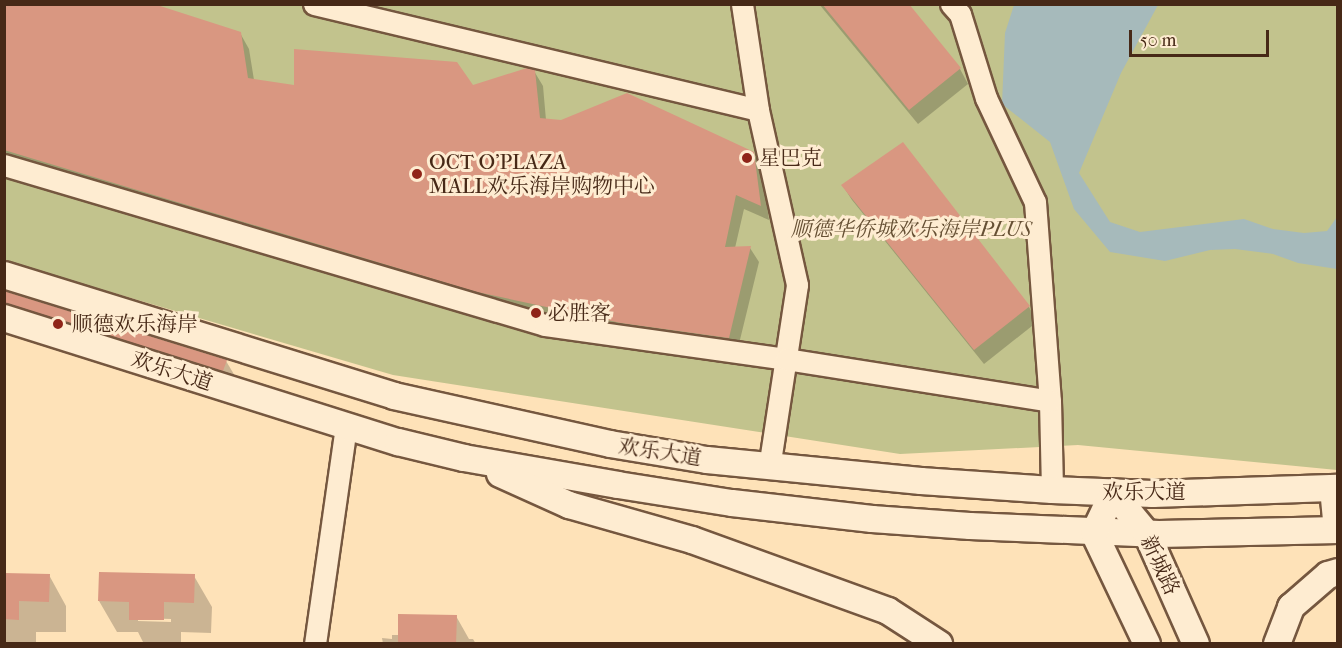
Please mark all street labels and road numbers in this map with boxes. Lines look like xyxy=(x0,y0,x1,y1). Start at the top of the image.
street label: 欢乐大道 xyxy=(128,346,216,396)
street label: 欢乐大道 xyxy=(617,433,703,471)
street label: 欢乐大道 xyxy=(1102,479,1186,505)
street label: 新城路 xyxy=(1135,531,1185,599)

